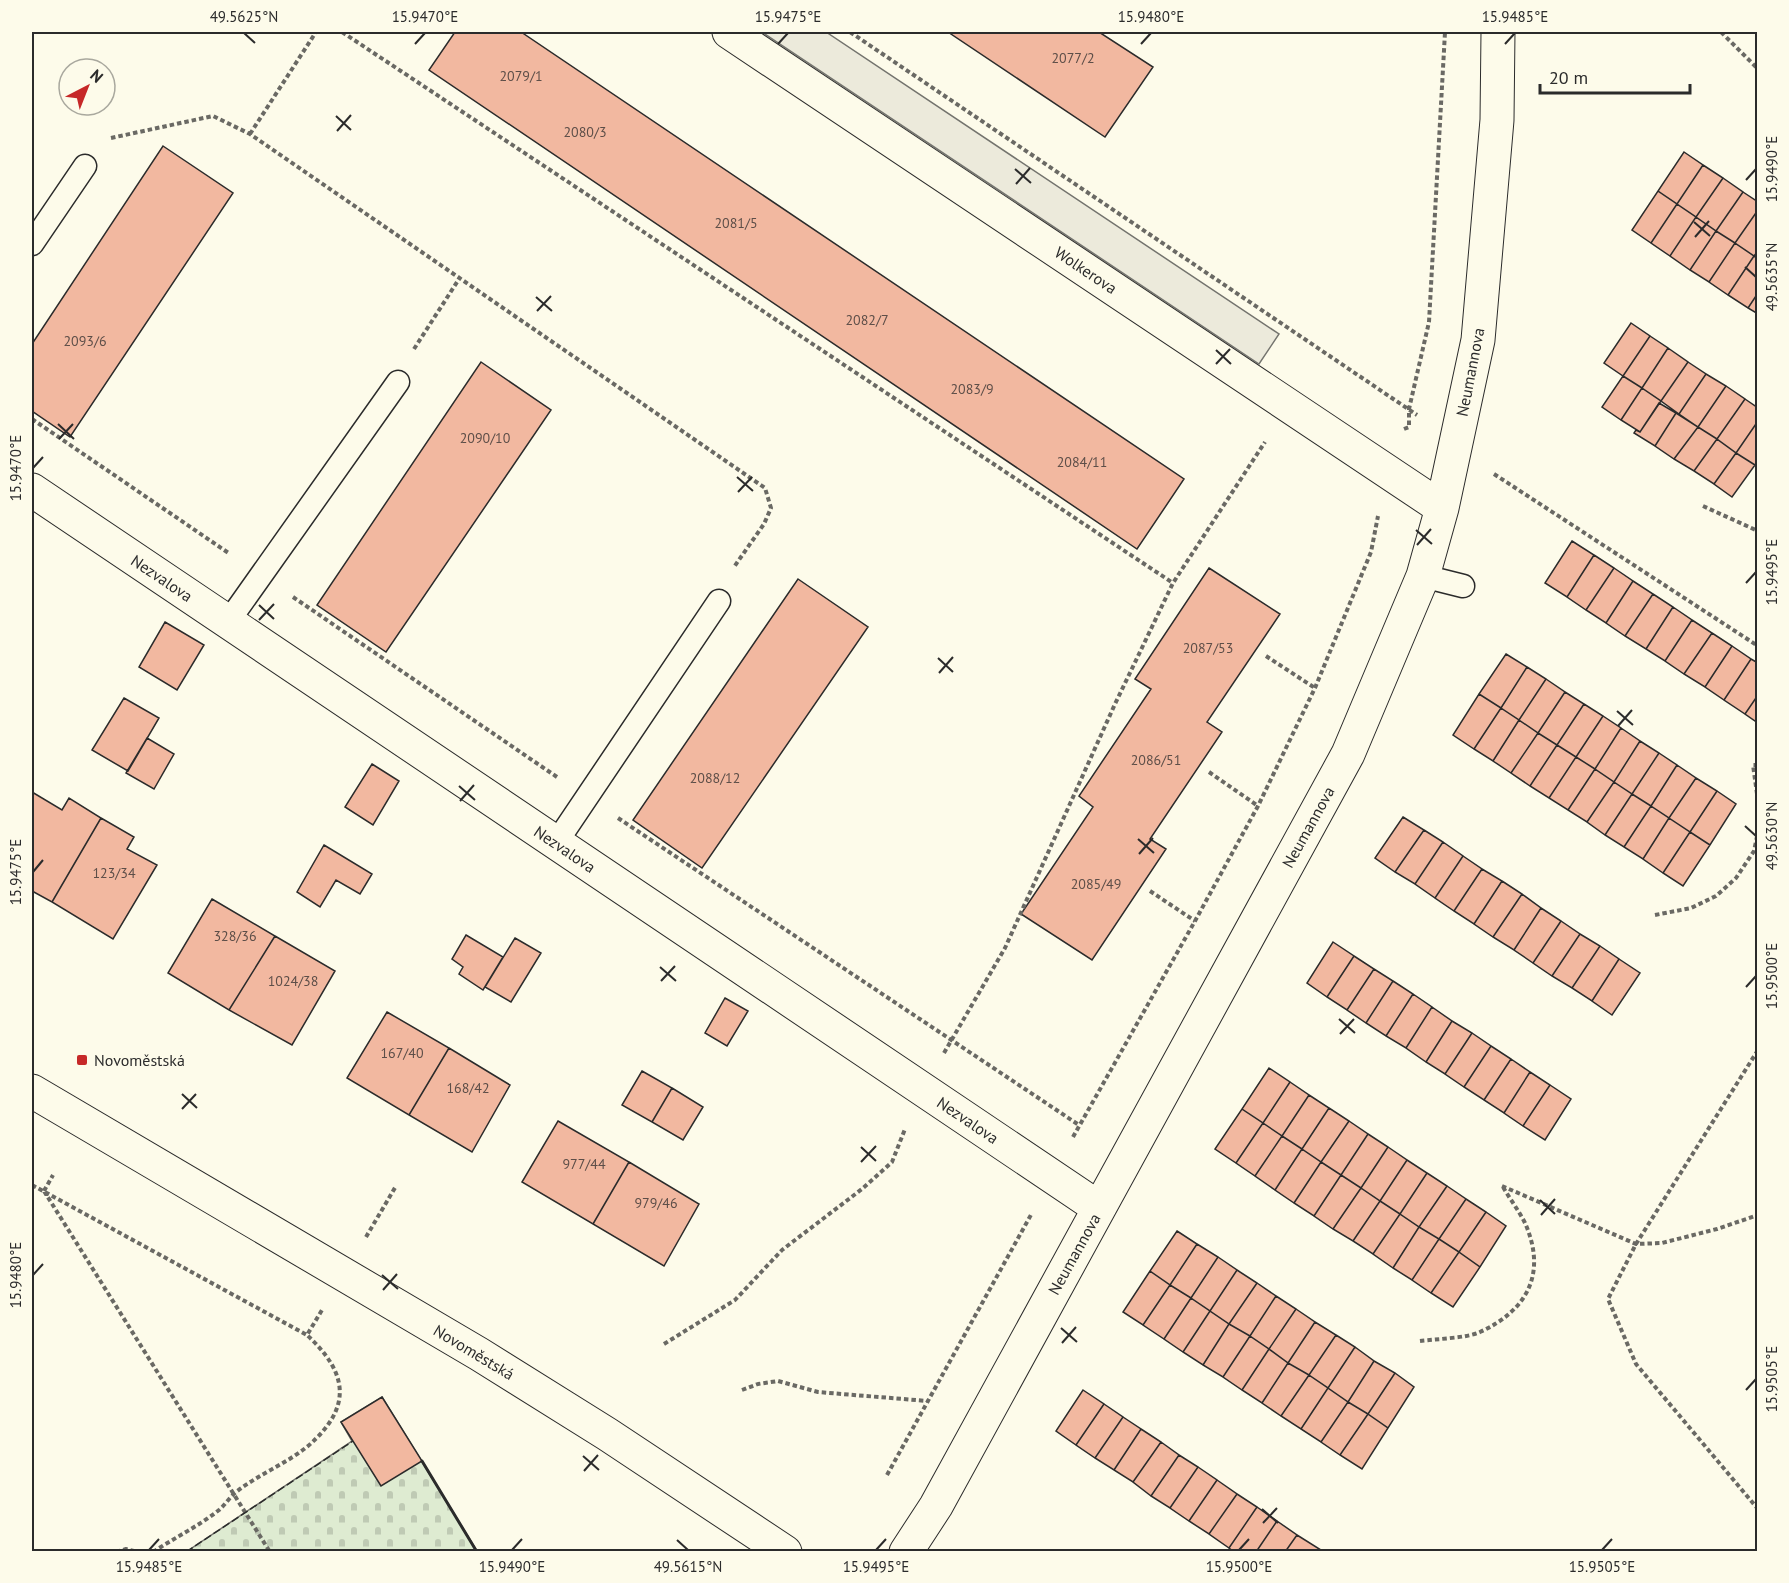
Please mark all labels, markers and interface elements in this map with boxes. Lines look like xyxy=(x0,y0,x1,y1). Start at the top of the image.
text: 49.5625°N xyxy=(210,7,278,26)
text: 15.9470°E xyxy=(392,7,458,26)
text: 15.9475°E xyxy=(755,7,821,26)
text: 15.9480°E xyxy=(1118,7,1184,26)
text: 15.9485°E xyxy=(1482,7,1548,26)
house number: 2077/2 xyxy=(1051,49,1095,67)
north arrow xyxy=(57,57,117,117)
scale bar xyxy=(1540,57,1690,95)
text: N xyxy=(86,65,108,87)
text: 20 m xyxy=(1549,66,1588,89)
house number: 2079/1 xyxy=(499,67,543,85)
house number: 2080/3 xyxy=(563,123,607,141)
text: 15.9490°E xyxy=(1762,136,1781,202)
house number: 2081/5 xyxy=(714,214,758,232)
street label: Wolkerova xyxy=(1051,242,1121,298)
text: 49.5635°N xyxy=(1762,243,1781,311)
house number: 2082/7 xyxy=(845,311,889,329)
street label: Neumannova xyxy=(1452,326,1488,418)
house number: 2093/6 xyxy=(63,332,107,350)
house number: 2083/9 xyxy=(950,380,994,398)
house number: 2090/10 xyxy=(460,429,511,447)
text: 15.9470°E xyxy=(6,435,25,501)
house number: 2084/11 xyxy=(1057,453,1107,471)
text: 15.9495°E xyxy=(1762,539,1781,605)
street label: Nezvalova xyxy=(127,550,197,606)
house number: 2087/53 xyxy=(1183,639,1233,657)
house number: 2086/51 xyxy=(1131,751,1181,769)
house number: 2088/12 xyxy=(690,769,740,787)
street label: Neumannova xyxy=(1277,783,1339,871)
text: 49.5630°N xyxy=(1762,802,1781,870)
street label: Nezvalova xyxy=(530,821,600,877)
text: 15.9475°E xyxy=(6,839,25,905)
house number: 123/34 xyxy=(92,864,136,882)
house number: 2085/49 xyxy=(1071,875,1121,893)
house number: 328/36 xyxy=(213,927,257,945)
text: 15.9500°E xyxy=(1762,943,1781,1009)
house number: 1024/38 xyxy=(268,972,318,990)
house number: 167/40 xyxy=(380,1044,424,1062)
place label: Novoměstská xyxy=(94,1050,185,1070)
marker: Novoměstská xyxy=(75,1053,89,1067)
house number: 168/42 xyxy=(446,1079,490,1097)
street label: Nezvalova xyxy=(933,1092,1003,1148)
house number: 977/44 xyxy=(562,1155,606,1173)
house number: 979/46 xyxy=(634,1194,678,1212)
street label: Neumannova xyxy=(1043,1210,1105,1298)
text: 15.9480°E xyxy=(6,1242,25,1308)
street label: Novoměstská xyxy=(430,1320,518,1384)
text: 15.9505°E xyxy=(1762,1346,1781,1412)
text: 15.9485°E xyxy=(116,1557,182,1576)
text: 15.9490°E xyxy=(479,1557,545,1576)
text: 49.5615°N xyxy=(654,1557,722,1576)
text: 15.9495°E xyxy=(843,1557,909,1576)
text: 15.9500°E xyxy=(1206,1557,1272,1576)
text: 15.9505°E xyxy=(1569,1557,1635,1576)

